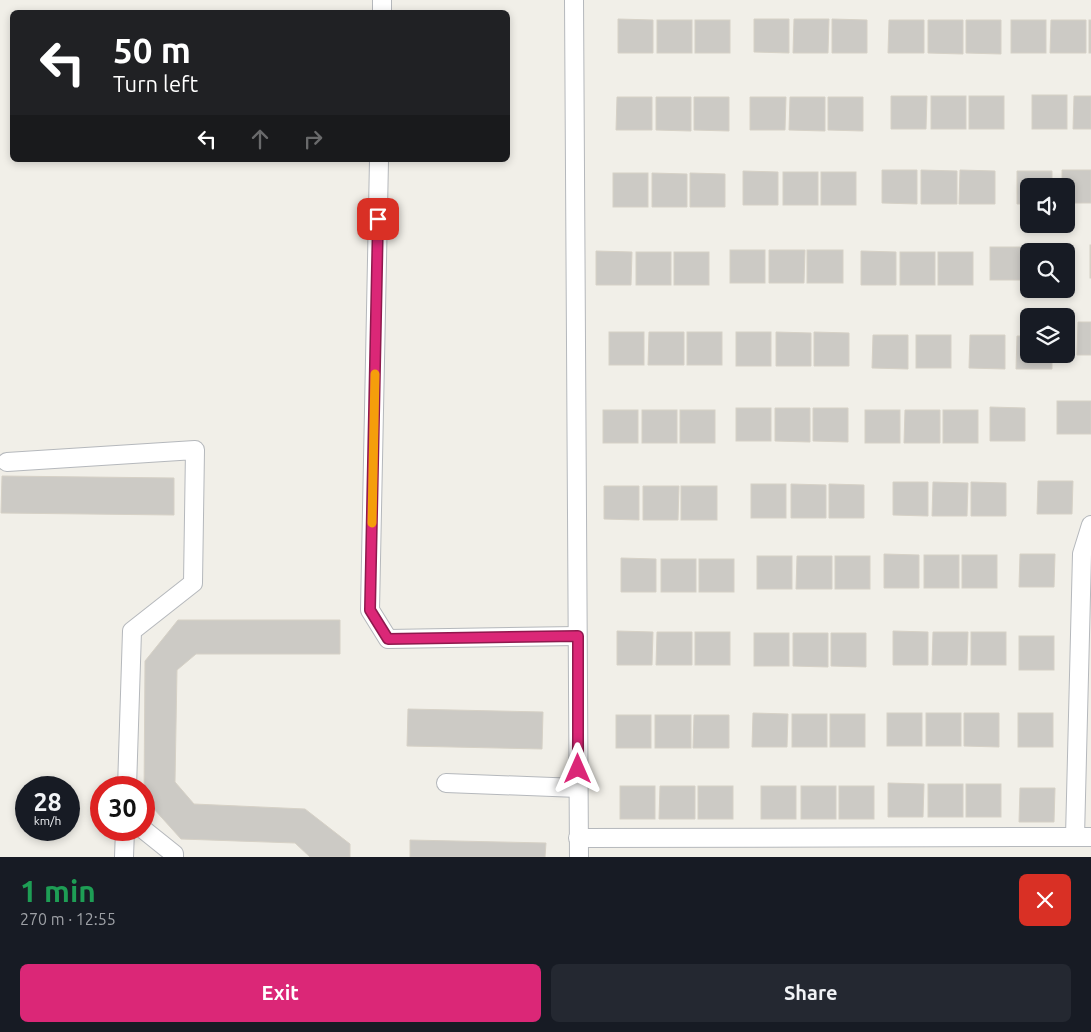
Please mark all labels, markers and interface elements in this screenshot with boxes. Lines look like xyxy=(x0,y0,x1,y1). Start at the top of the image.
icon: left xyxy=(30,30,95,95)
text: 50 m xyxy=(113,30,191,70)
text: Turn left xyxy=(113,71,198,96)
icon: left xyxy=(193,125,221,153)
icon: ahead xyxy=(246,125,274,153)
icon: right xyxy=(299,125,327,153)
map controls xyxy=(1020,178,1075,363)
button: sound xyxy=(1020,178,1075,233)
pin xyxy=(357,198,399,240)
icon: arrive xyxy=(364,205,392,233)
button: search xyxy=(1020,243,1075,298)
button: layers xyxy=(1020,308,1075,363)
position arrow xyxy=(551,742,603,794)
speed limit sign: 30 xyxy=(90,776,155,841)
text: 28 xyxy=(33,788,62,816)
text: km/h xyxy=(34,814,61,827)
text: 1 min xyxy=(20,874,96,908)
button: close xyxy=(1019,874,1071,926)
text: 270 m · 12:55 xyxy=(20,910,116,928)
button: Exit xyxy=(20,964,541,1022)
button: Share xyxy=(551,964,1071,1022)

